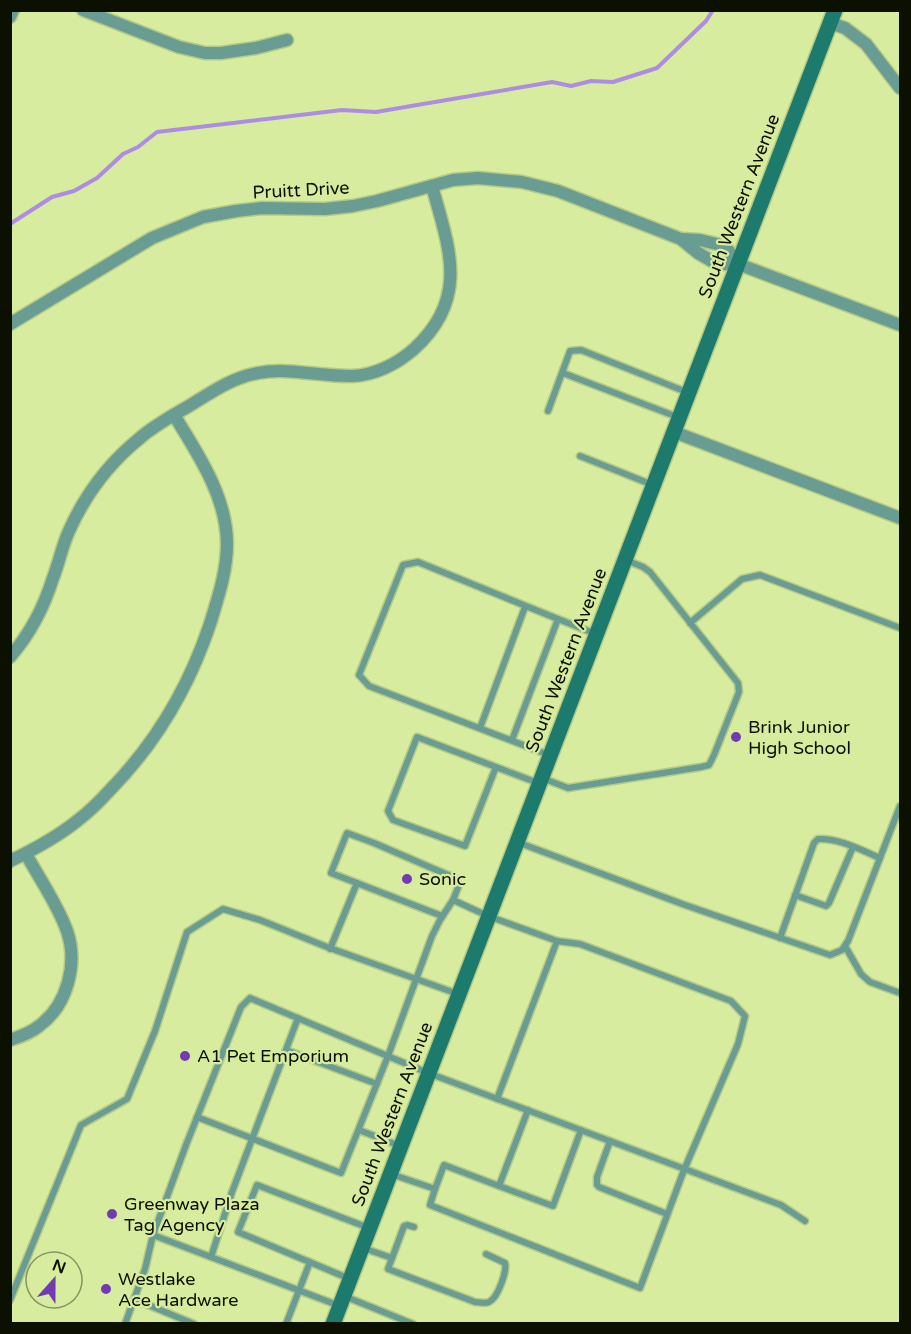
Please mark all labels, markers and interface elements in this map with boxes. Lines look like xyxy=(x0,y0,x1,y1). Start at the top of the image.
street label: South Western Avenue xyxy=(694,111,784,301)
street label: Pruitt Drive xyxy=(252,176,350,204)
street label: South Western Avenue xyxy=(521,565,611,755)
place label: Brink Junior High School xyxy=(748,716,851,759)
marker: Brink Junior High School xyxy=(729,730,743,744)
place label: Sonic xyxy=(419,868,466,890)
marker: Sonic xyxy=(400,872,414,886)
street label: South Western Avenue xyxy=(347,1019,437,1209)
place label: A1 Pet Emporium xyxy=(197,1045,349,1067)
marker: A1 Pet Emporium xyxy=(178,1049,192,1063)
place label: Greenway Plaza Tag Agency xyxy=(124,1193,260,1236)
marker: Greenway Plaza Tag Agency xyxy=(105,1207,119,1221)
north arrow xyxy=(24,1250,84,1310)
text: N xyxy=(49,1255,69,1279)
place label: Westlake Ace Hardware xyxy=(118,1268,238,1311)
marker: Westlake Ace Hardware xyxy=(99,1282,113,1296)

